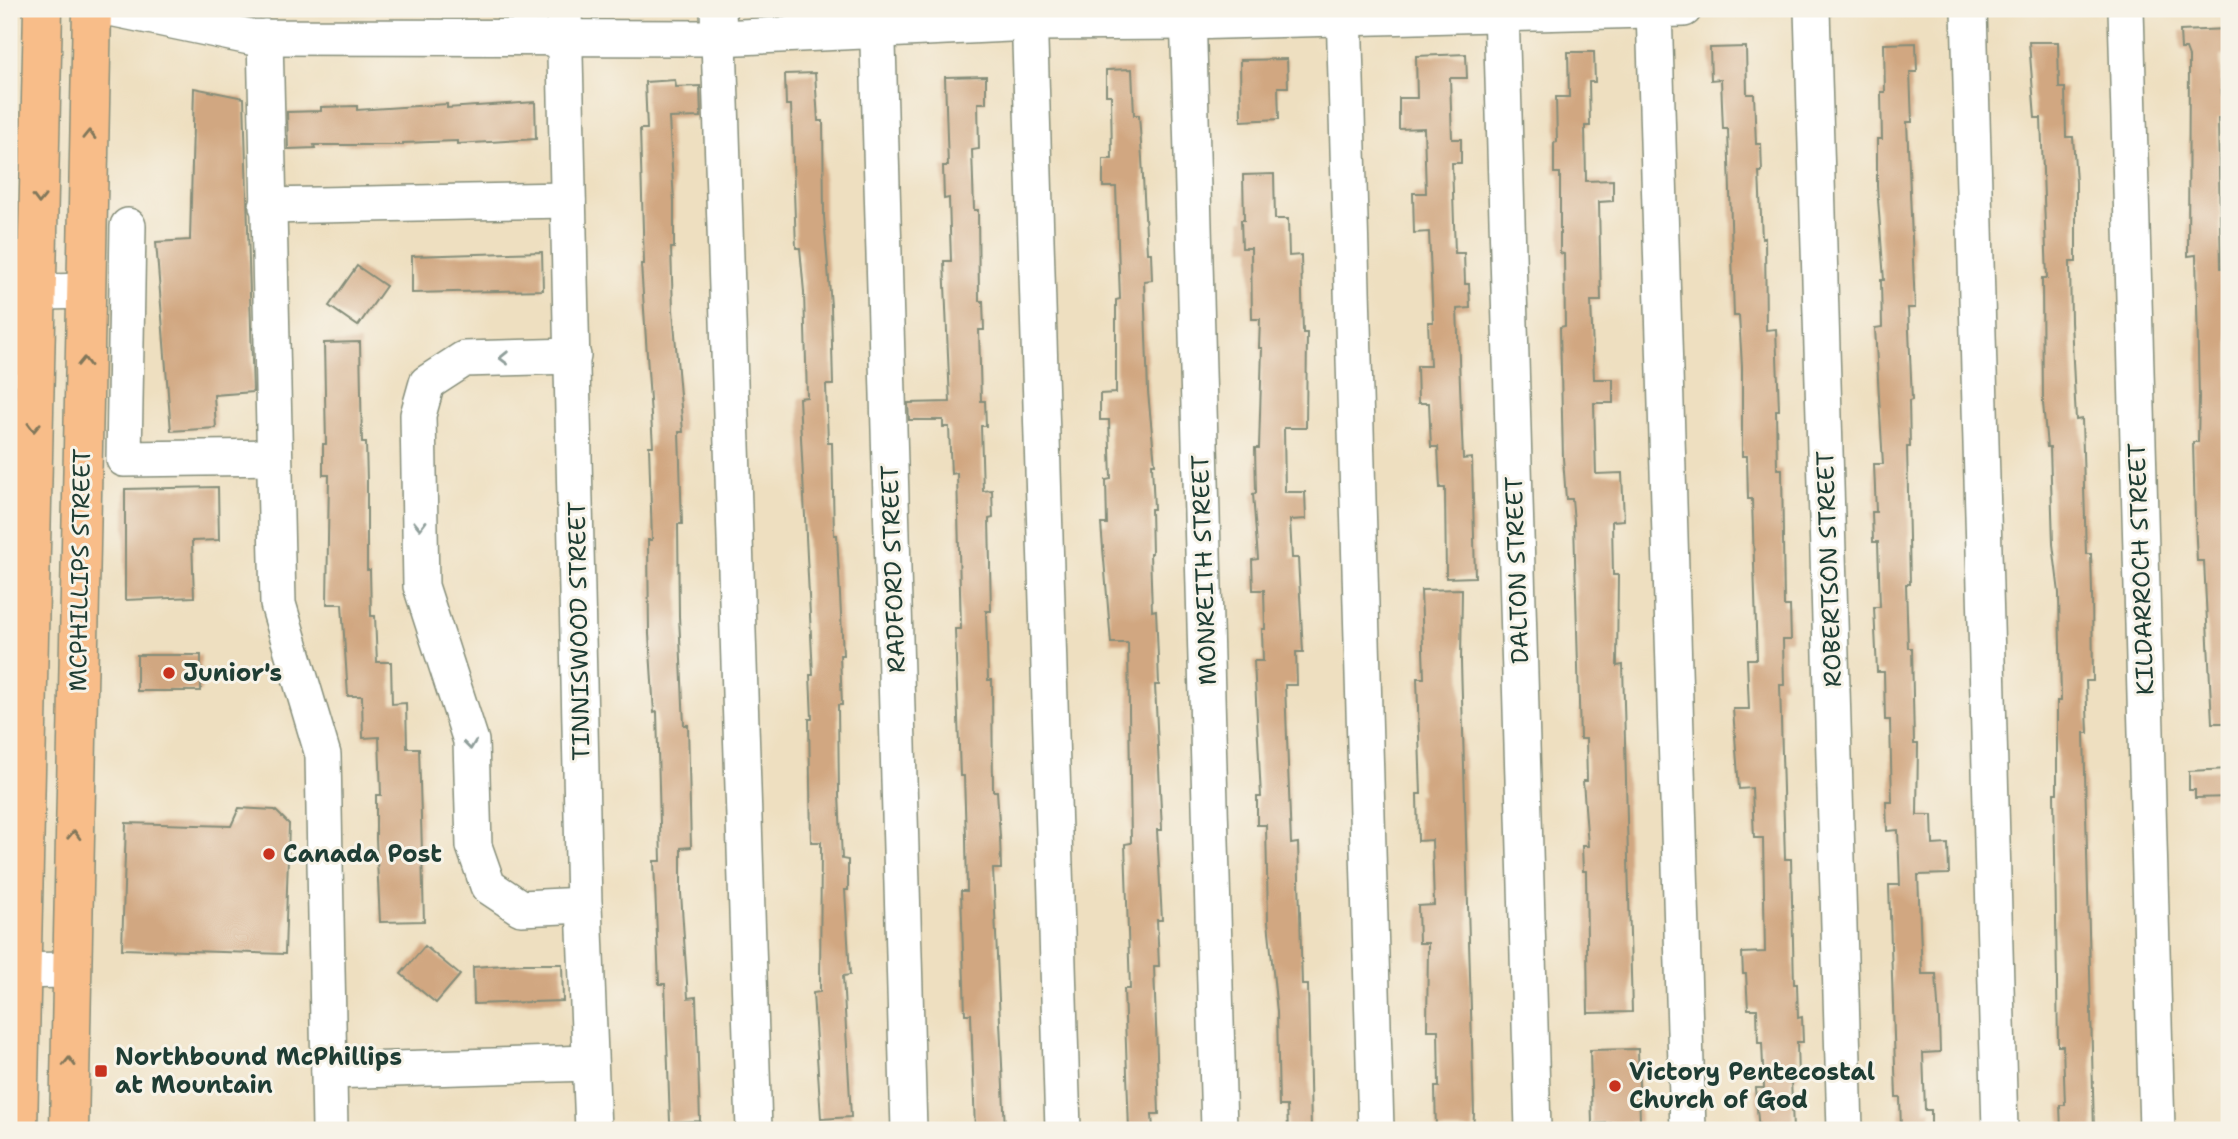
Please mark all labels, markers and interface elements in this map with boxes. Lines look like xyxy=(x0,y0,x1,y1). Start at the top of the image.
one-way arrow xyxy=(81,129,97,139)
one-way arrow xyxy=(31,195,47,205)
one-way arrow xyxy=(499,350,509,366)
one-way arrow xyxy=(77,356,92,367)
one-way arrow xyxy=(26,422,41,433)
street label: KILDARROCH STREET xyxy=(2121,442,2161,696)
street label: MCPHILLIPS STREET xyxy=(62,448,98,692)
street label: ROBERTSON STREET xyxy=(1809,450,1849,688)
street label: MONREITH STREET xyxy=(1184,454,1224,686)
street label: RADFORD STREET xyxy=(873,464,913,674)
street label: DALTON STREET xyxy=(1498,475,1536,664)
street label: TINNISWOOD STREET xyxy=(561,501,597,761)
one-way arrow xyxy=(412,520,428,531)
place label: Junior's xyxy=(183,657,282,689)
marker: Junior's xyxy=(161,665,177,681)
one-way arrow xyxy=(463,739,478,751)
one-way arrow xyxy=(66,829,81,840)
place label: Canada Post xyxy=(283,838,442,870)
marker: Canada Post xyxy=(261,846,277,862)
place label: Northbound McPhillips at Mountain xyxy=(115,1041,402,1101)
one-way arrow xyxy=(61,1056,77,1067)
place label: Victory Pentecostal Church of God xyxy=(1629,1056,1875,1116)
marker: Northbound McPhillips at Mountain xyxy=(93,1063,109,1079)
marker: Victory Pentecostal Church of God xyxy=(1607,1078,1623,1094)

